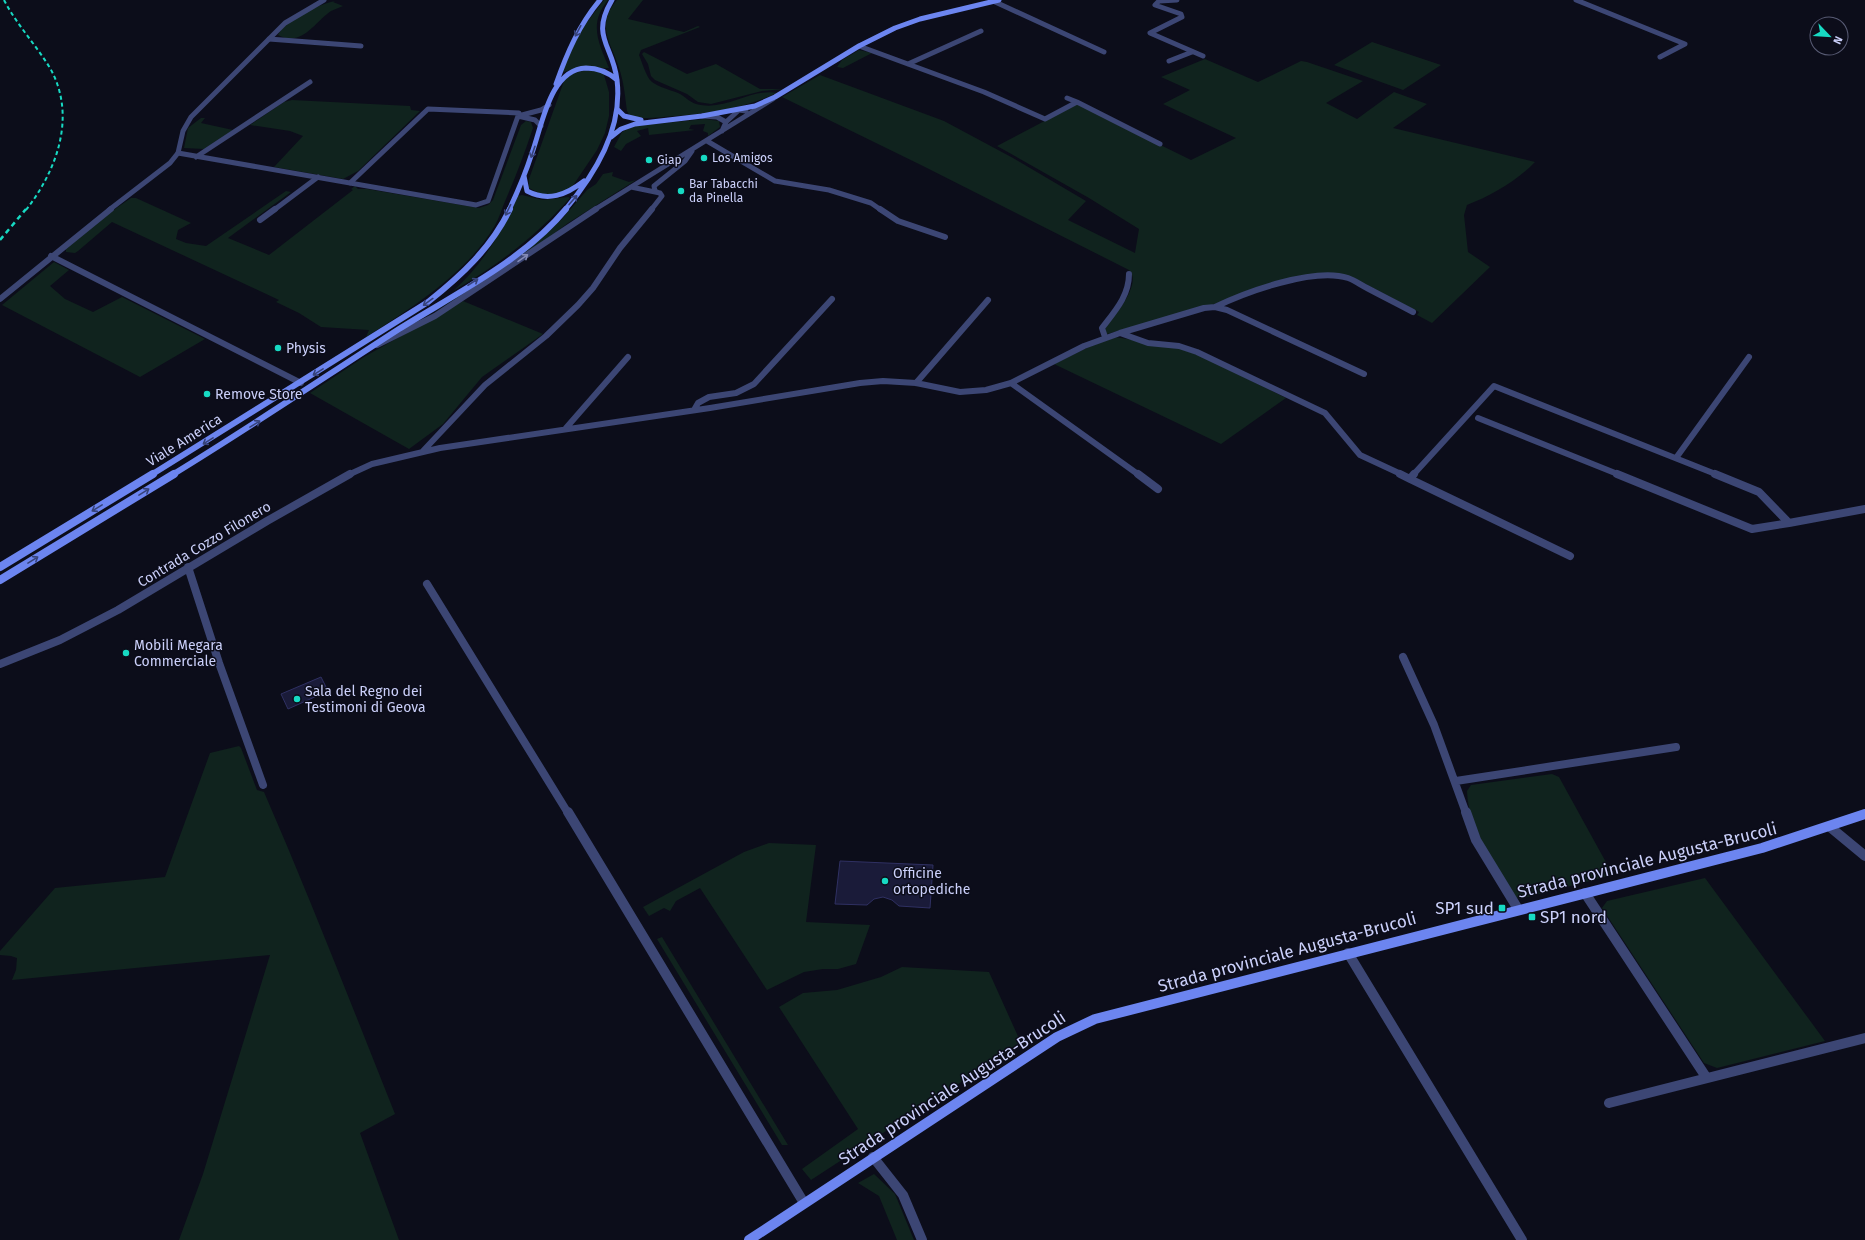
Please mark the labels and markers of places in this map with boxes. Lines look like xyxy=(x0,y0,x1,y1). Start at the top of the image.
place label: Los Amigos xyxy=(712,151,773,165)
place label: Giap xyxy=(657,153,682,167)
marker: Los Amigos xyxy=(699,153,709,163)
marker: Giap xyxy=(644,155,654,165)
place label: Bar Tabacchi da Pinella xyxy=(689,177,758,205)
marker: Bar Tabacchi da Pinella xyxy=(676,186,686,196)
place label: Physis xyxy=(286,340,326,357)
marker: Physis xyxy=(273,343,283,353)
place label: Remove Store xyxy=(215,386,302,403)
marker: Remove Store xyxy=(202,389,212,399)
place label: Mobili Megara Commerciale xyxy=(134,637,223,670)
marker: Mobili Megara Commerciale xyxy=(121,648,131,658)
place label: Sala del Regno dei Testimoni di Geova xyxy=(305,683,426,716)
marker: Sala del Regno dei Testimoni di Geova xyxy=(292,694,302,704)
place label: Officine ortopediche xyxy=(893,865,970,898)
marker: Officine ortopediche xyxy=(880,876,890,886)
place label: SP1 sud xyxy=(1435,898,1494,919)
marker: SP1 sud xyxy=(1497,903,1507,913)
place label: SP1 nord xyxy=(1540,907,1607,928)
marker: SP1 nord xyxy=(1527,912,1537,922)

